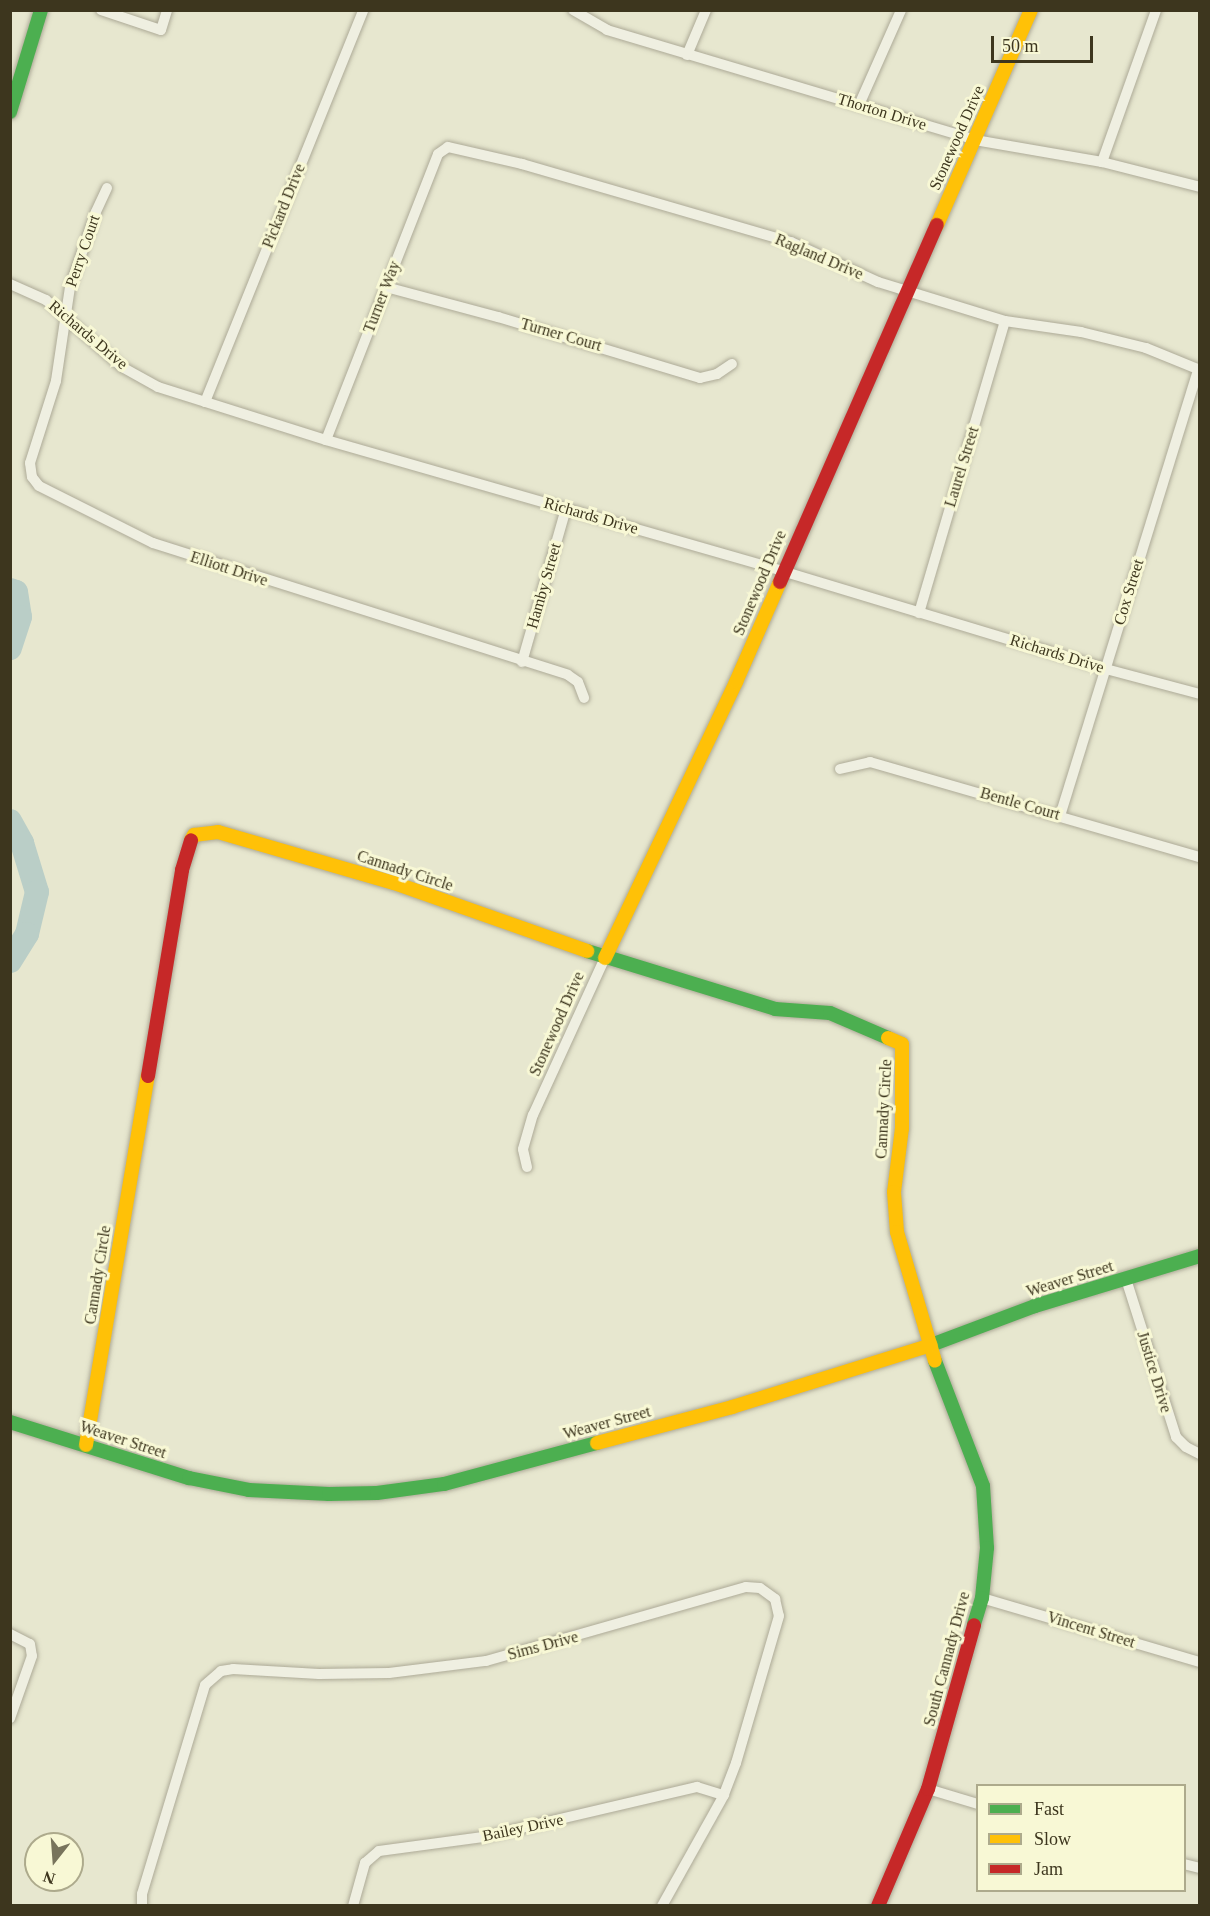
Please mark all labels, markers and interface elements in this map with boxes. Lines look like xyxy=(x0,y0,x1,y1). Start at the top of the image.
scale bar xyxy=(994,24,1096,62)
text: 50 m xyxy=(1002,36,1039,56)
street label: Stonewood Drive xyxy=(925,83,989,193)
street label: Thorton Drive xyxy=(835,89,929,135)
street label: Pickard Drive xyxy=(258,161,310,251)
street label: Perry Court xyxy=(62,212,104,290)
street label: Ragland Drive xyxy=(772,230,866,284)
street label: Turner Way xyxy=(359,258,405,336)
street label: Richards Drive xyxy=(45,296,131,374)
street label: Turner Court xyxy=(518,314,604,356)
street label: Laurel Street xyxy=(941,424,983,510)
street label: Richards Drive xyxy=(542,493,640,539)
street label: Stonewood Drive xyxy=(729,528,791,638)
street label: Hamby Street xyxy=(523,541,565,631)
street label: Elliott Drive xyxy=(188,547,270,591)
street label: Cox Street xyxy=(1110,557,1148,627)
street label: Richards Drive xyxy=(1008,631,1106,677)
street label: Bentle Court xyxy=(978,783,1062,825)
street label: Cannady Circle xyxy=(354,846,456,896)
street label: Stonewood Drive xyxy=(525,969,589,1079)
street label: Cannady Circle xyxy=(872,1059,896,1159)
street label: Cannady Circle xyxy=(81,1224,115,1326)
street label: Weaver Street xyxy=(1024,1257,1116,1301)
street label: Justice Drive xyxy=(1133,1329,1175,1415)
street label: Weaver Street xyxy=(561,1402,653,1444)
street label: Weaver Street xyxy=(77,1417,169,1463)
street label: South Cannady Drive xyxy=(920,1590,974,1728)
street label: Vincent Street xyxy=(1045,1608,1137,1652)
street label: Sims Drive xyxy=(506,1627,580,1665)
legend xyxy=(976,1784,1186,1892)
text: Fast xyxy=(1034,1799,1064,1819)
street label: Bailey Drive xyxy=(481,1810,565,1846)
text: Slow xyxy=(1034,1829,1071,1849)
north arrow xyxy=(24,1832,84,1892)
text: Jam xyxy=(1034,1859,1063,1879)
text: N xyxy=(41,1868,57,1888)

